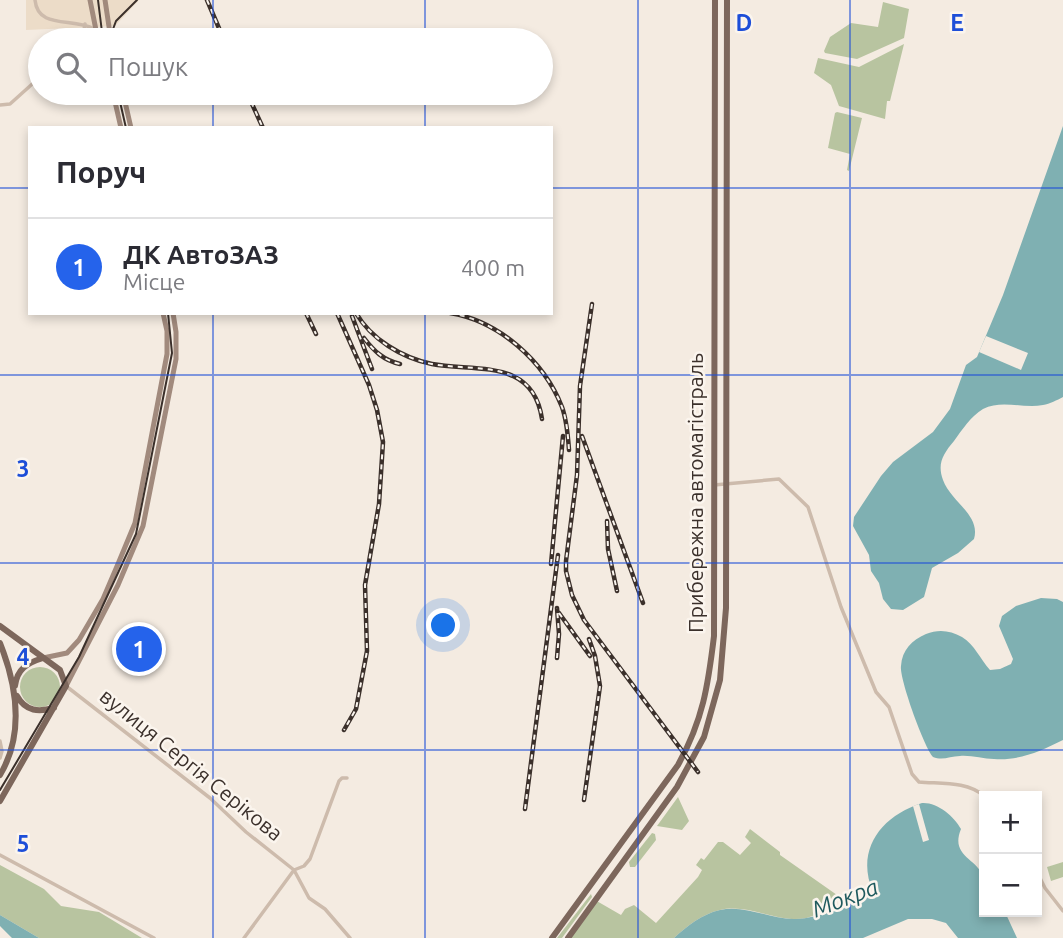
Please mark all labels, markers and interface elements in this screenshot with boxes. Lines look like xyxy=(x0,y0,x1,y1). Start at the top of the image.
text: D xyxy=(736,10,752,35)
text: E xyxy=(950,10,964,35)
search box xyxy=(28,28,553,105)
icon: search xyxy=(52,48,90,86)
text: Пошук xyxy=(108,52,188,81)
text: Поруч xyxy=(56,155,146,189)
text: ДК АвтоЗАЗ xyxy=(123,240,279,269)
text: 1 xyxy=(73,255,85,280)
text: 400 m xyxy=(461,255,525,280)
text: Місце xyxy=(123,269,185,294)
street label: Прибережна автомагістраль xyxy=(683,353,707,633)
text: 3 xyxy=(17,456,29,481)
your location xyxy=(426,608,460,642)
pin: 1 xyxy=(116,623,162,675)
text: 4 xyxy=(17,644,30,669)
street label: вулиця Сергія Серікова xyxy=(96,683,288,845)
map controls xyxy=(979,791,1042,917)
button: + xyxy=(979,791,1042,854)
text: 5 xyxy=(17,831,29,856)
button: − xyxy=(979,854,1042,917)
water label: Мокра xyxy=(808,874,881,921)

